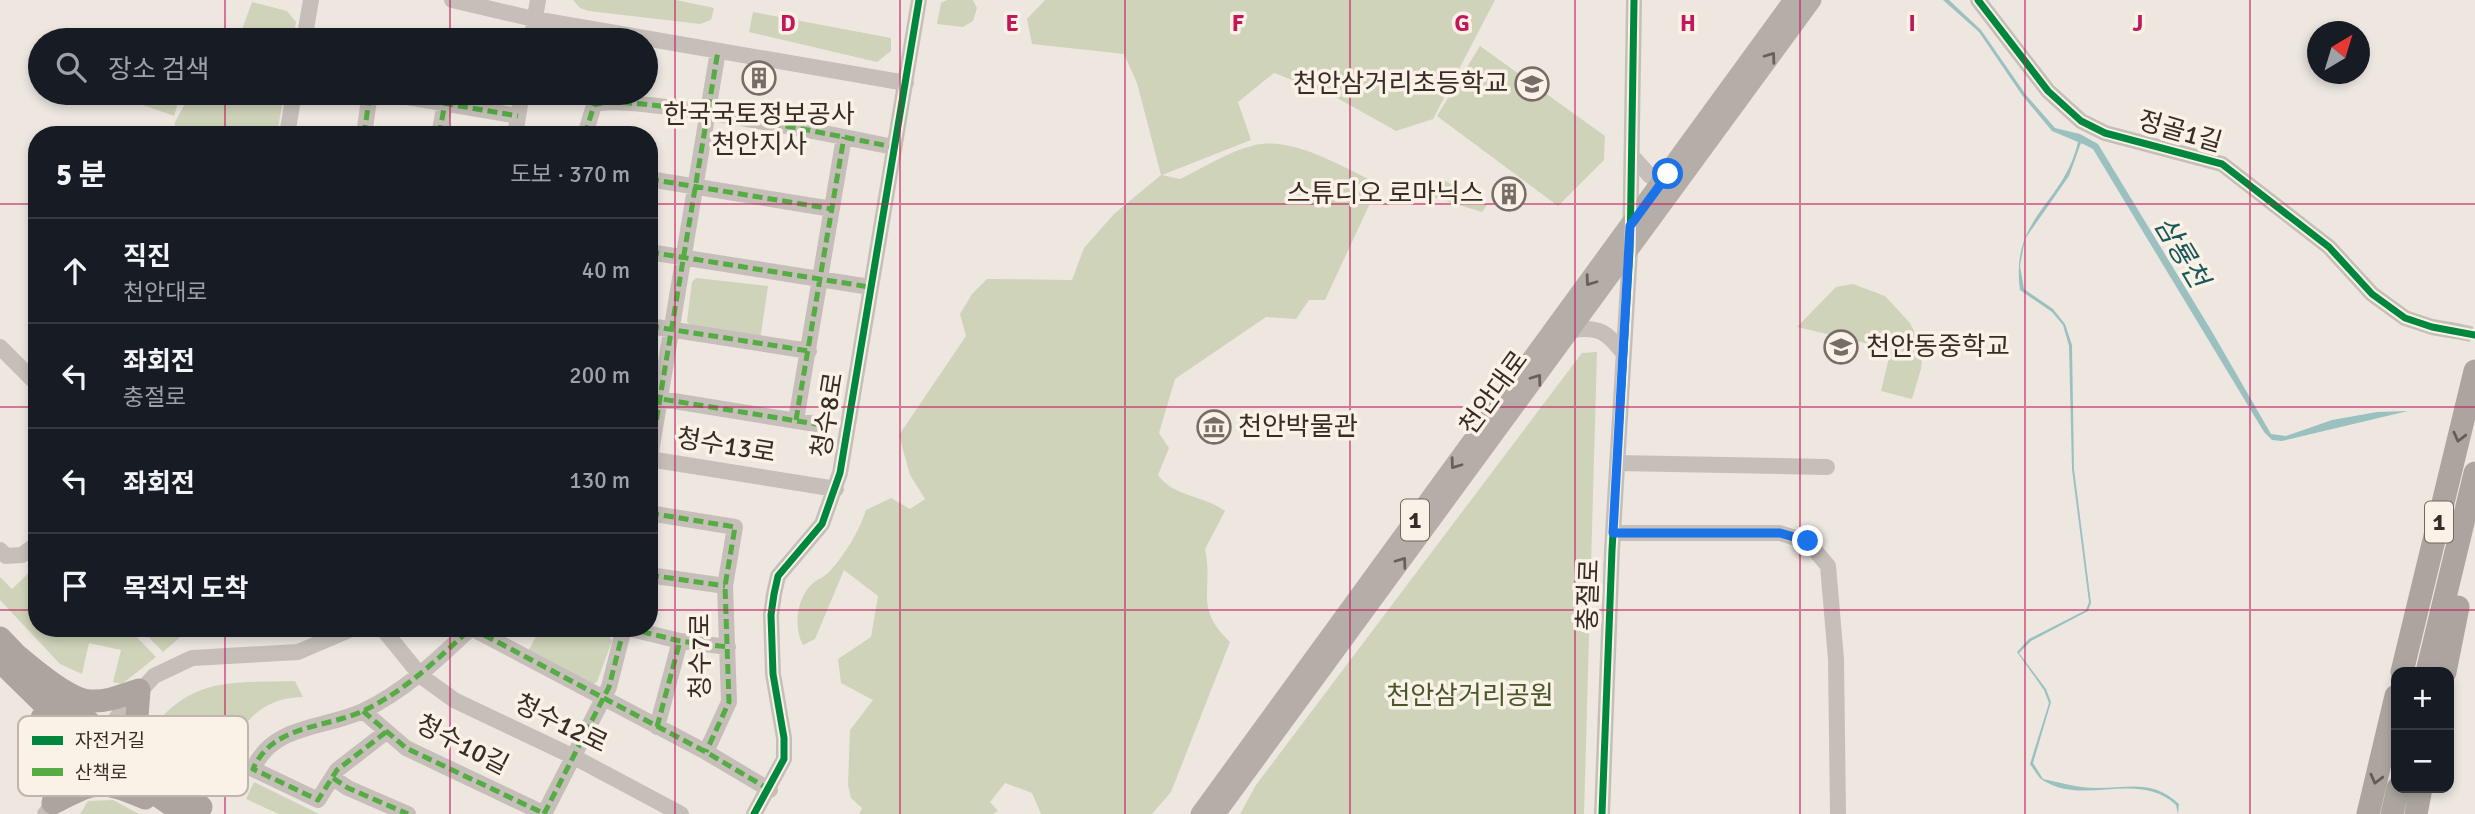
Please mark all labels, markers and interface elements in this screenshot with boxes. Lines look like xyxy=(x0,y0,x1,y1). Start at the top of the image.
text: D xyxy=(780,9,796,38)
text: E xyxy=(1005,9,1019,38)
text: F xyxy=(1232,9,1244,38)
text: G xyxy=(1454,9,1470,38)
text: H xyxy=(1680,9,1696,38)
text: I xyxy=(1908,9,1916,38)
text: J xyxy=(2133,9,2143,38)
north arrow xyxy=(2307,21,2370,84)
search box xyxy=(28,28,658,105)
icon: search xyxy=(52,48,90,86)
one-way arrow xyxy=(1763,52,1775,65)
text: 장소 검색 xyxy=(108,54,209,86)
building icon: 한국국토정보공사 천안지사 xyxy=(740,59,778,97)
school or university icon: 천안삼거리초등학교 xyxy=(1513,65,1551,103)
place label: 천안삼거리초등학교 xyxy=(1293,68,1508,100)
place label: 한국국토정보공사 천안지사 xyxy=(663,99,855,161)
street label: 정골1길 xyxy=(2134,105,2226,159)
text: 5 분 xyxy=(56,157,106,194)
route start xyxy=(1652,158,1683,189)
text: 도보 · 370 m xyxy=(510,160,630,189)
building icon: 스튜디오 로마닉스 xyxy=(1490,175,1528,213)
place label: 스튜디오 로마닉스 xyxy=(1287,178,1484,210)
water label: 삼룡천 xyxy=(2147,210,2217,297)
text: 직진 xyxy=(123,241,171,273)
icon: ahead xyxy=(56,252,94,290)
text: 40 m xyxy=(582,256,630,285)
one-way arrow xyxy=(1586,273,1598,286)
text: 천안대로 xyxy=(123,278,208,307)
school or university icon: 천안동중학교 xyxy=(1822,328,1860,366)
place label: 천안동중학교 xyxy=(1866,331,2010,363)
street label: 천안대로 xyxy=(1453,345,1535,441)
text: 좌회전 xyxy=(123,346,195,378)
icon: left xyxy=(56,357,94,395)
text: 200 m xyxy=(569,361,630,390)
street label: 청수8로 xyxy=(805,370,851,460)
one-way arrow xyxy=(1529,374,1541,387)
text: 충절로 xyxy=(123,383,186,412)
museum icon: 천안박물관 xyxy=(1195,408,1233,446)
place label: 천안박물관 xyxy=(1238,411,1358,443)
street label: 청수13로 xyxy=(674,422,778,470)
one-way arrow xyxy=(2453,431,2467,443)
one-way arrow xyxy=(1451,456,1463,469)
icon: left xyxy=(56,462,94,500)
text: 130 m xyxy=(569,466,630,495)
text: 좌회전 xyxy=(123,468,195,500)
road number: 1 xyxy=(1401,500,1429,540)
road number: 1 xyxy=(2425,502,2453,542)
route end xyxy=(1792,525,1823,556)
one-way arrow xyxy=(1394,557,1406,570)
street label: 충절로 xyxy=(1572,559,1606,631)
icon: arrive xyxy=(56,567,94,605)
text: 목적지 도착 xyxy=(123,573,248,605)
street label: 청수7로 xyxy=(685,613,717,699)
map controls xyxy=(2391,667,2454,793)
button: + xyxy=(2391,667,2454,730)
park label: 천안삼거리공원 xyxy=(1386,680,1554,712)
street label: 청수12로 xyxy=(509,688,613,760)
street label: 청수10길 xyxy=(410,708,514,782)
legend xyxy=(18,716,248,796)
text: 자전거길 xyxy=(75,729,145,753)
button: − xyxy=(2391,730,2454,793)
text: 산책로 xyxy=(75,761,127,785)
one-way arrow xyxy=(2370,773,2384,785)

